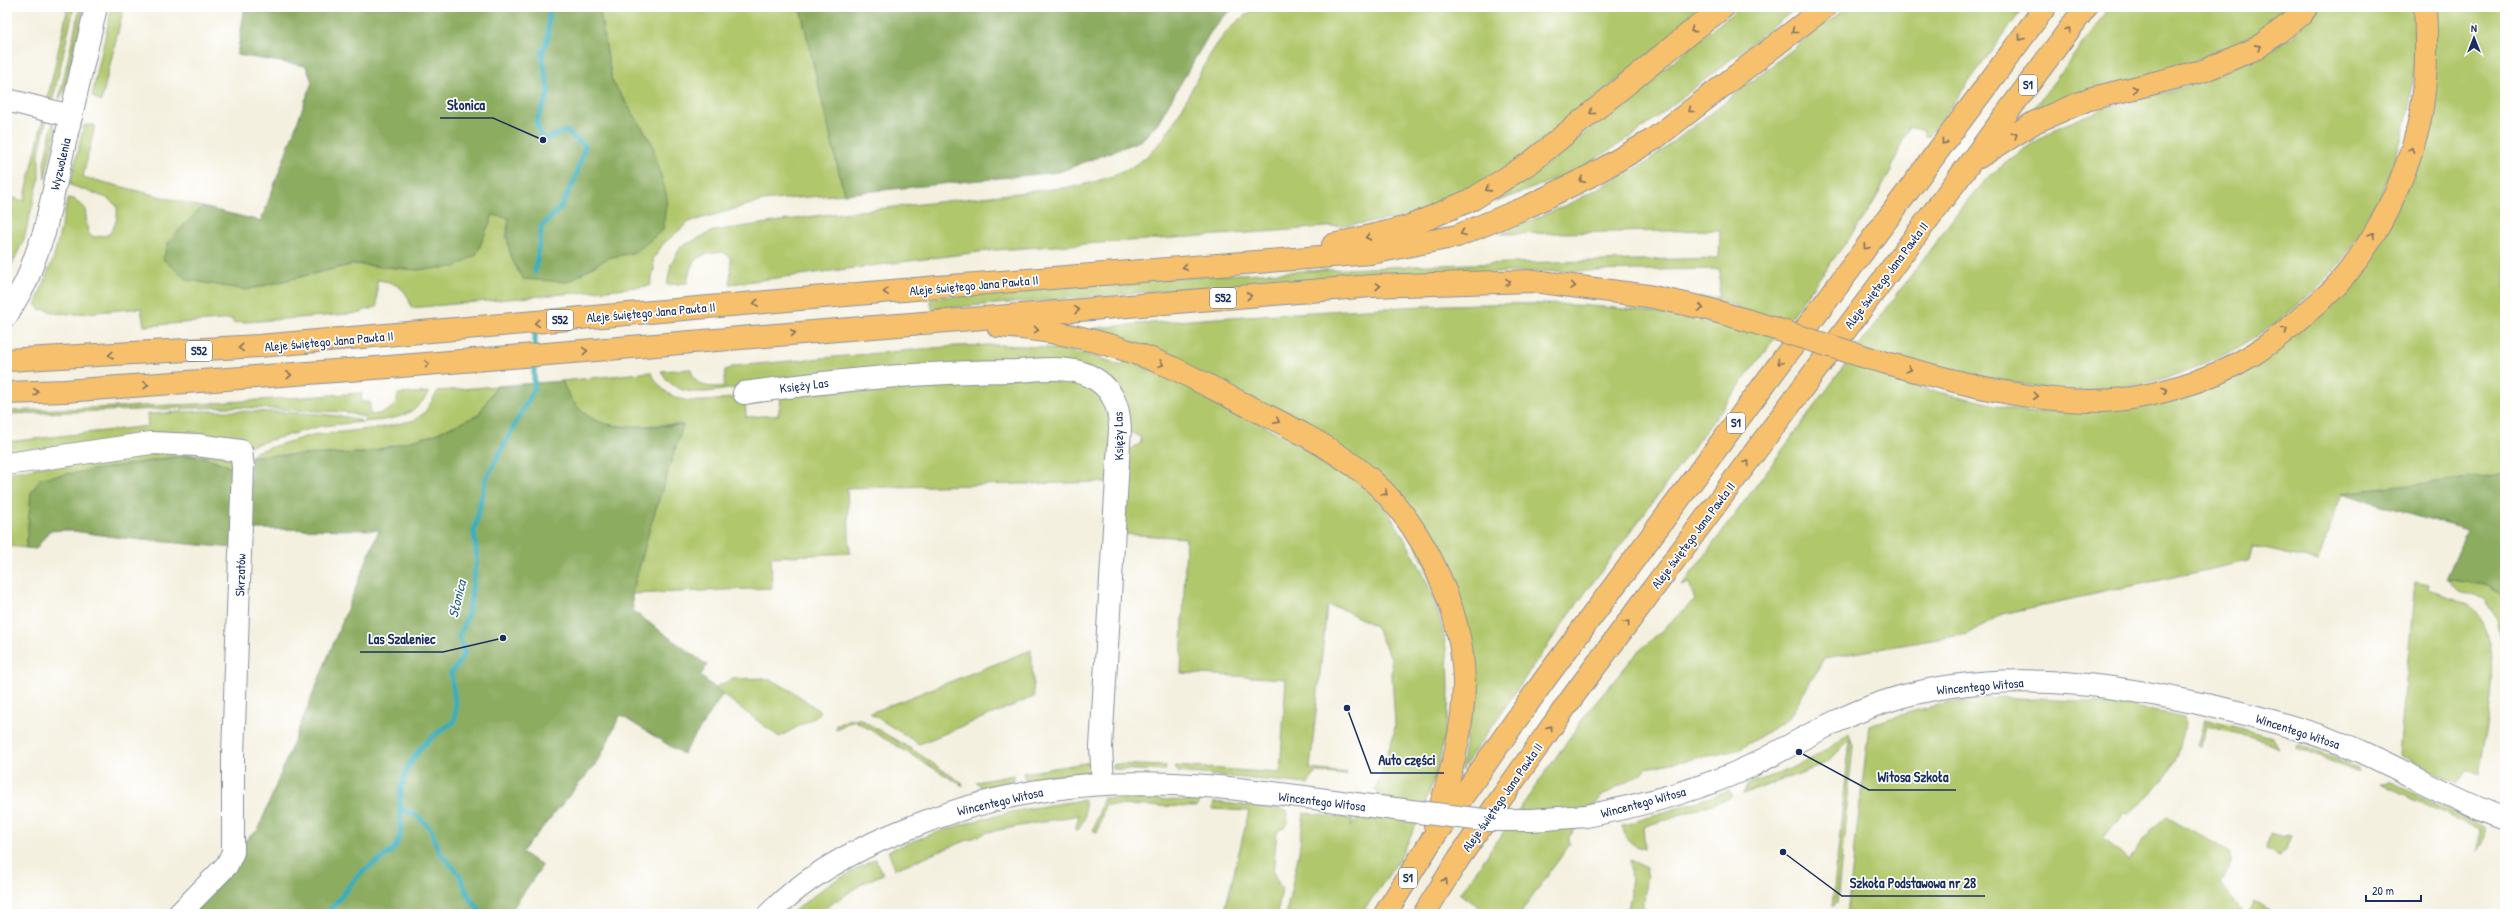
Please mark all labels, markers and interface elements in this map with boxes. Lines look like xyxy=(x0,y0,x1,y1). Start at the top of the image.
north arrow xyxy=(2454,18,2494,58)
text: N xyxy=(2471,21,2477,35)
one-way arrow xyxy=(1690,25,1697,33)
one-way arrow xyxy=(1792,26,1799,33)
one-way arrow xyxy=(2064,28,2071,35)
one-way arrow xyxy=(2019,34,2026,41)
one-way arrow xyxy=(2254,44,2261,51)
road number: S1 xyxy=(2019,75,2037,95)
one-way arrow xyxy=(2132,85,2138,93)
callout: Słonica xyxy=(440,92,493,118)
text: Słonica xyxy=(447,95,485,114)
one-way arrow xyxy=(1689,105,1696,112)
one-way arrow xyxy=(1589,107,1597,114)
one-way arrow xyxy=(2011,132,2018,140)
street label: Wyzwolenia xyxy=(45,136,75,192)
one-way arrow xyxy=(1941,138,1948,145)
one-way arrow xyxy=(2406,147,2414,154)
one-way arrow xyxy=(1579,175,1586,183)
one-way arrow xyxy=(1485,184,1492,192)
street label: Aleje świętego Jana Pawła II xyxy=(1840,218,1932,332)
one-way arrow xyxy=(1460,229,1467,237)
one-way arrow xyxy=(1364,232,1371,240)
one-way arrow xyxy=(2368,232,2375,239)
one-way arrow xyxy=(1864,242,1871,249)
one-way arrow xyxy=(1182,263,1188,272)
street label: Aleje świętego Jana Pawła II xyxy=(909,270,1039,300)
one-way arrow xyxy=(1505,277,1511,286)
one-way arrow xyxy=(1570,281,1576,290)
one-way arrow xyxy=(1375,282,1381,290)
one-way arrow xyxy=(883,288,889,297)
road number: S52 xyxy=(1210,288,1236,308)
one-way arrow xyxy=(1246,291,1252,300)
street label: Aleje świętego Jana Pawła II xyxy=(586,297,716,327)
one-way arrow xyxy=(753,299,759,308)
one-way arrow xyxy=(1698,303,1704,311)
one-way arrow xyxy=(1074,305,1080,314)
road number: S52 xyxy=(547,310,573,330)
one-way arrow xyxy=(534,318,540,327)
one-way arrow xyxy=(1032,325,1039,334)
street label: Aleje świętego Jana Pawła II xyxy=(264,326,394,356)
one-way arrow xyxy=(790,328,796,337)
one-way arrow xyxy=(2281,328,2288,335)
road number: S52 xyxy=(186,341,212,361)
one-way arrow xyxy=(238,343,244,352)
one-way arrow xyxy=(582,346,588,355)
one-way arrow xyxy=(108,351,114,359)
one-way arrow xyxy=(1778,358,1785,365)
one-way arrow xyxy=(1157,359,1164,367)
one-way arrow xyxy=(424,360,430,369)
one-way arrow xyxy=(1906,365,1913,373)
one-way arrow xyxy=(286,370,292,379)
street label: Księży Las xyxy=(779,373,829,397)
one-way arrow xyxy=(143,380,149,389)
one-way arrow xyxy=(33,387,39,396)
one-way arrow xyxy=(2162,387,2169,395)
one-way arrow xyxy=(2033,391,2039,400)
street label: Księży Las xyxy=(1109,411,1127,461)
road number: S1 xyxy=(1727,413,1745,433)
one-way arrow xyxy=(1273,416,1281,424)
one-way arrow xyxy=(1742,460,1749,467)
street label: Aleje świętego Jana Pawła II xyxy=(1647,478,1739,592)
one-way arrow xyxy=(1380,489,1387,496)
street label: Skrzatów xyxy=(230,553,250,597)
water label: Słonica xyxy=(443,577,470,619)
one-way arrow xyxy=(1622,620,1630,627)
callout: Las Szaleniec xyxy=(360,626,443,652)
text: Las Szaleniec xyxy=(369,629,436,648)
street label: Wincentego Witosa xyxy=(1936,673,2024,699)
street label: Wincentego Witosa xyxy=(2254,709,2342,753)
one-way arrow xyxy=(1546,725,1553,732)
street label: Aleje świętego Jana Pawła II xyxy=(1458,739,1546,855)
callout: Auto części xyxy=(1371,747,1444,773)
text: Auto części xyxy=(1378,750,1436,769)
callout: Witosa Szkoła xyxy=(1869,764,1956,790)
text: Witosa Szkoła xyxy=(1878,767,1949,786)
street label: Wincentego Witosa xyxy=(955,782,1045,820)
street label: Wincentego Witosa xyxy=(1599,782,1687,822)
street label: Wincentego Witosa xyxy=(1278,787,1366,815)
road number: S1 xyxy=(1399,868,1417,888)
callout: Szkoła Podstawowa nr 28 xyxy=(1842,870,1985,896)
text: Szkoła Podstawowa nr 28 xyxy=(1850,873,1976,892)
scale bar xyxy=(2366,877,2421,903)
one-way arrow xyxy=(1440,878,1447,885)
text: 20 m xyxy=(2372,882,2394,899)

